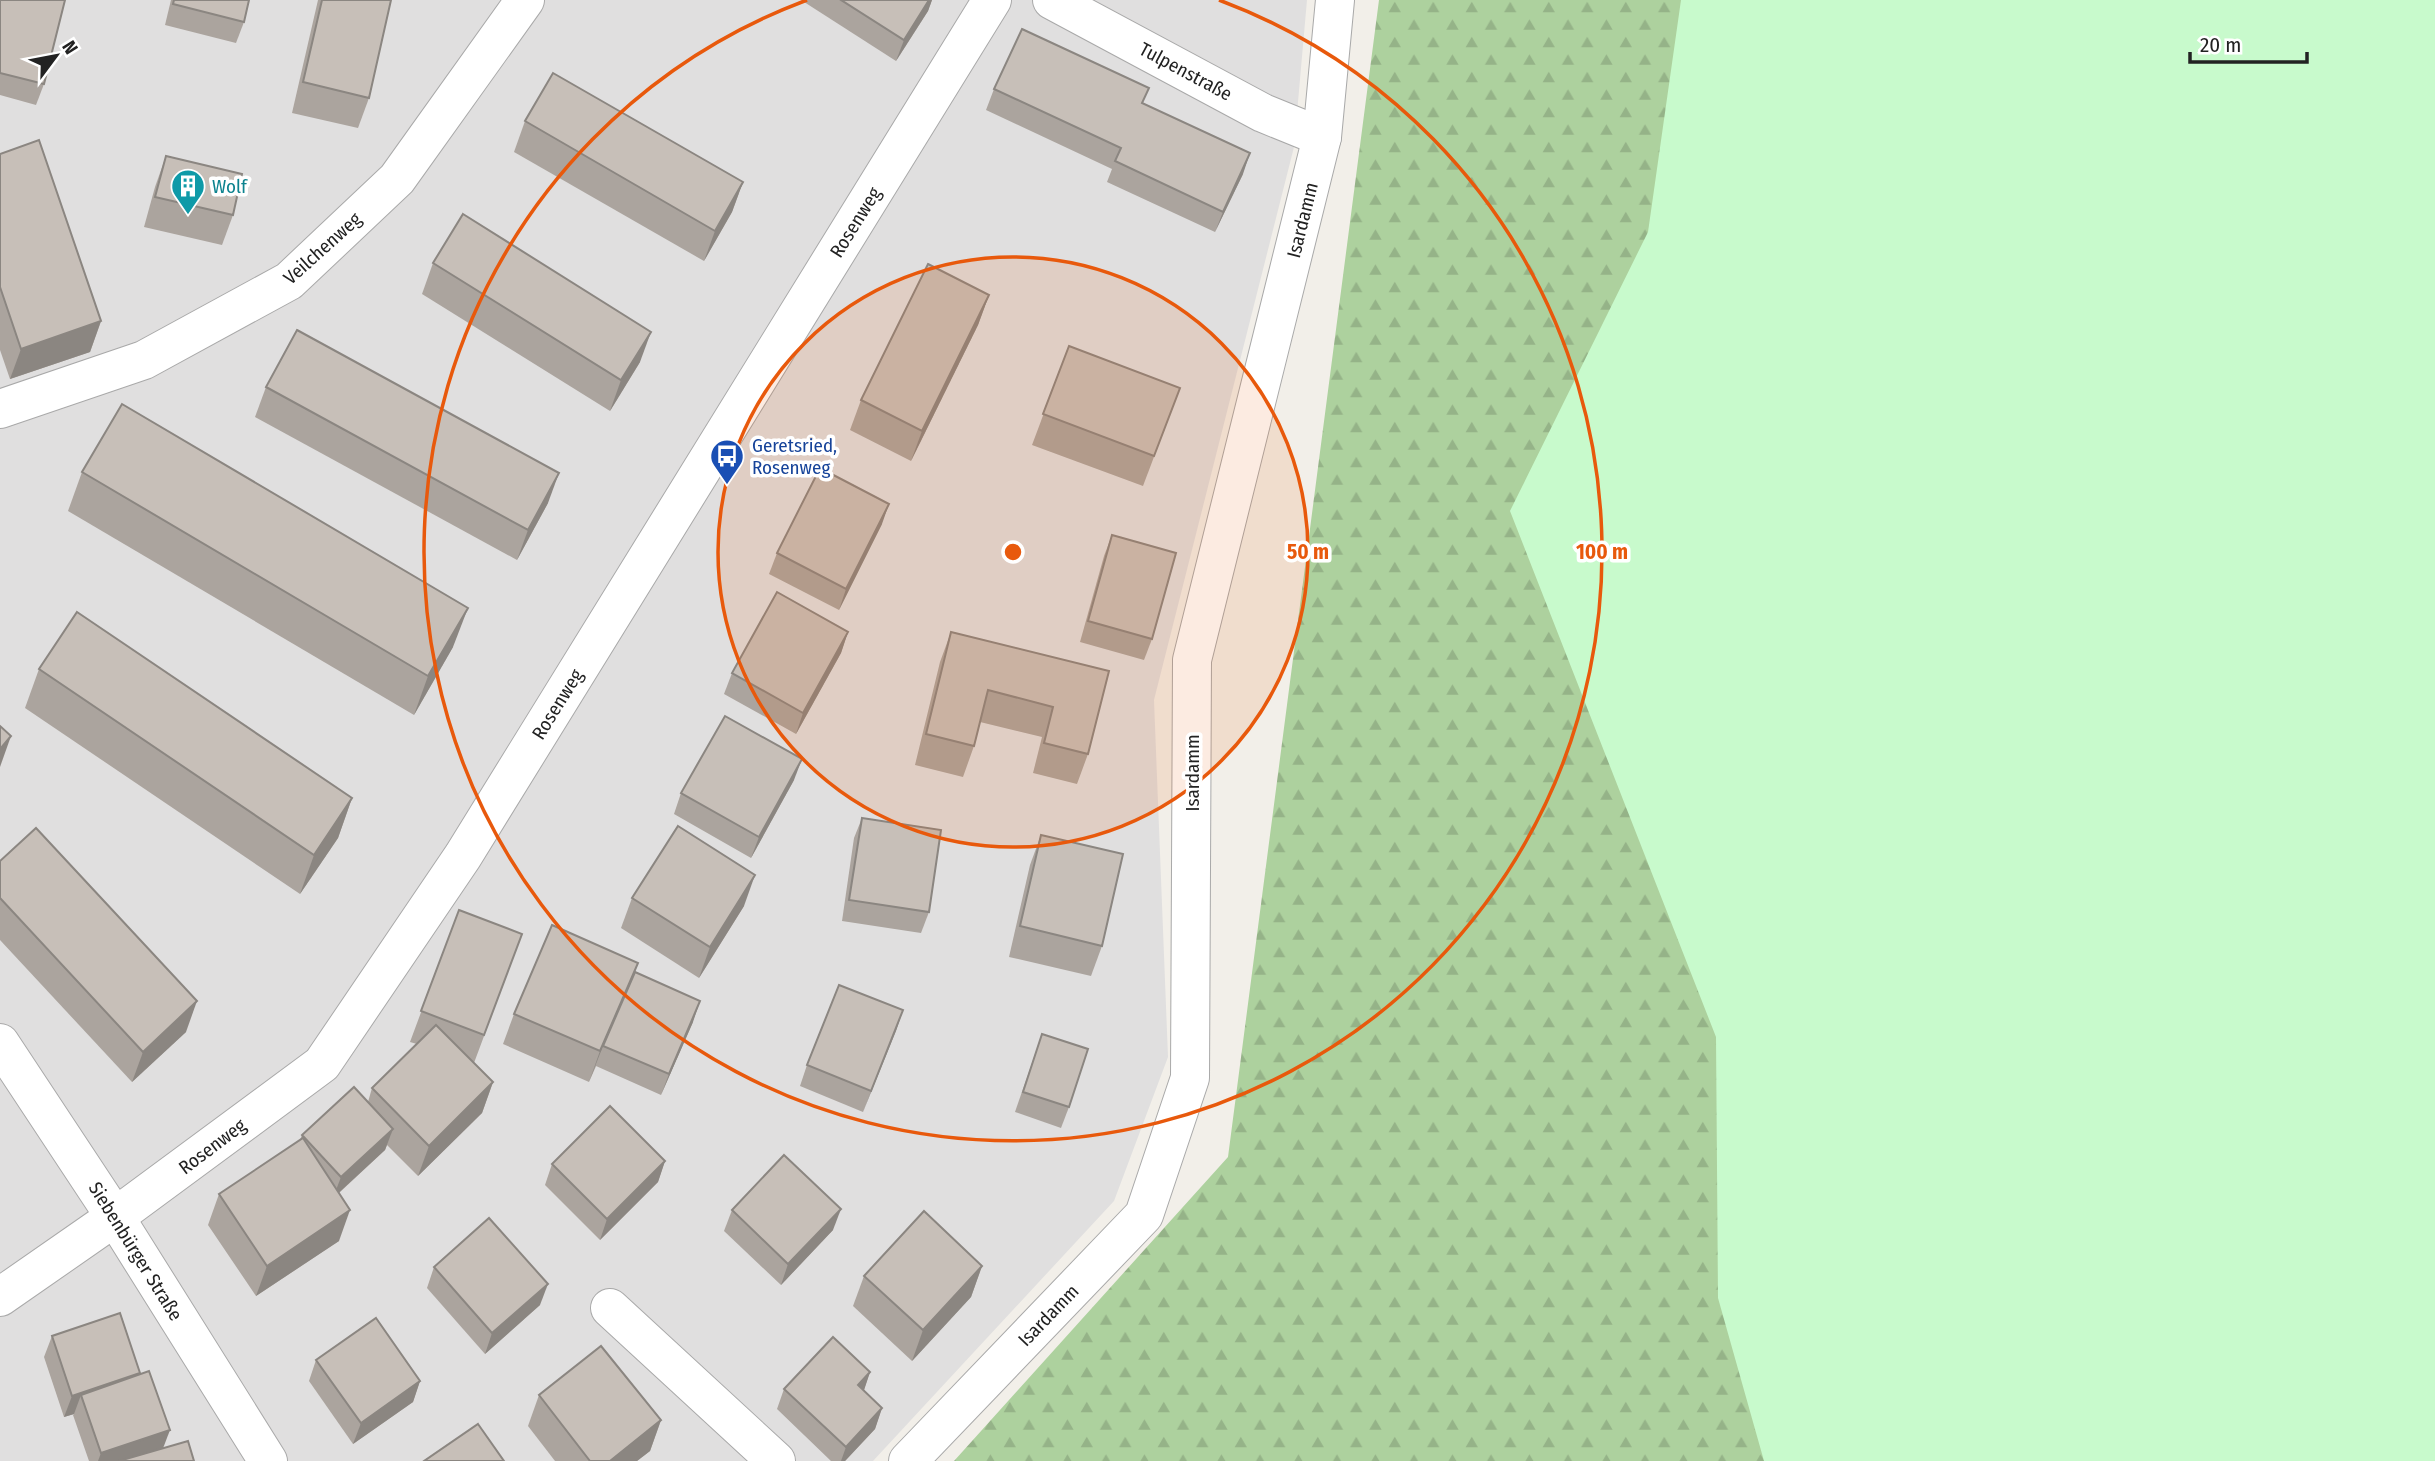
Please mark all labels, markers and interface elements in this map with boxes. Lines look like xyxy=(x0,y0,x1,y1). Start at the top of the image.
north arrow xyxy=(21,21,91,91)
scale bar xyxy=(2190,21,2307,65)
text: 20 m xyxy=(2200,32,2241,58)
text: N xyxy=(57,36,83,58)
street label: Tulpenstraße xyxy=(1135,37,1236,105)
building icon: Wolf xyxy=(169,167,207,216)
place label: Wolf xyxy=(212,175,248,198)
street label: Isardamm xyxy=(1282,180,1323,260)
street label: Rosenweg xyxy=(825,183,886,262)
street label: Veilchenweg xyxy=(279,207,366,289)
place label: Geretsried, Rosenweg xyxy=(752,434,837,479)
bus stop icon: Geretsried, Rosenweg xyxy=(708,437,746,486)
text: 50 m xyxy=(1287,539,1329,565)
text: 100 m xyxy=(1576,539,1628,565)
centre of rings xyxy=(1001,540,1025,564)
street label: Rosenweg xyxy=(527,665,588,744)
street label: Isardamm xyxy=(1181,734,1204,812)
street label: Rosenweg xyxy=(174,1114,251,1179)
street label: Siebenbürger Straße xyxy=(84,1178,188,1325)
street label: Isardamm xyxy=(1013,1280,1083,1351)

